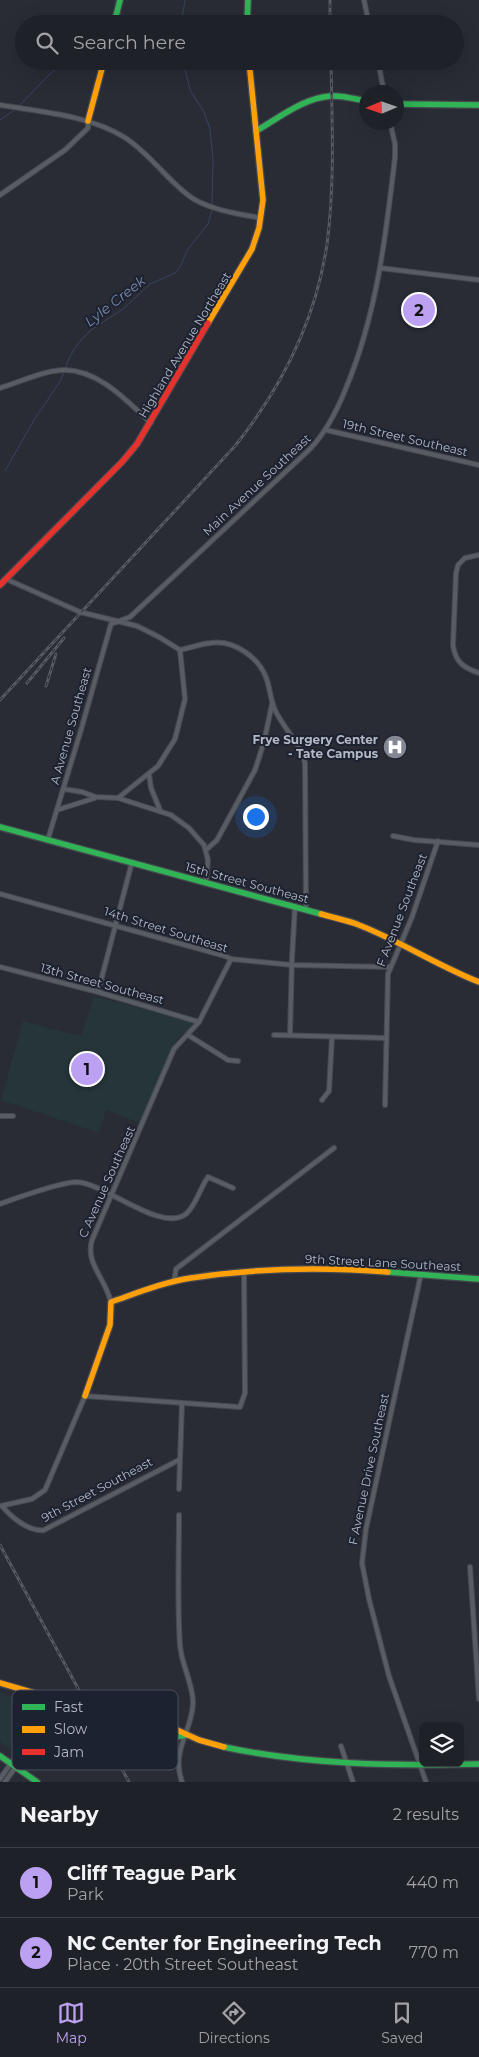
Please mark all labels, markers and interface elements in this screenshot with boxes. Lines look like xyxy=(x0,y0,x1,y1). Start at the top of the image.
search box xyxy=(15,15,464,70)
icon: search xyxy=(33,29,61,57)
text: Search here xyxy=(73,31,186,54)
north arrow xyxy=(359,85,404,130)
street label: Highland Avenue Northeast xyxy=(135,269,234,420)
water label: Lyle Creek xyxy=(81,271,150,330)
pin: 2 xyxy=(403,291,435,329)
street label: 19th Street Southeast xyxy=(341,416,469,459)
street label: Main Avenue Southeast xyxy=(200,431,314,539)
street label: A Avenue Southeast xyxy=(47,666,94,786)
place label: Frye Surgery Center - Tate Campus xyxy=(253,732,379,761)
hospital icon: Frye Surgery Center - Tate Campus xyxy=(382,734,408,760)
your location xyxy=(243,804,269,830)
street label: F Avenue Southeast xyxy=(373,851,430,969)
street label: 15th Street Southeast xyxy=(184,859,311,906)
street label: 14th Street Southeast xyxy=(102,904,230,956)
street label: 13th Street Southeast xyxy=(39,960,166,1007)
pin: 1 xyxy=(71,1050,103,1088)
street label: C Avenue Southeast xyxy=(75,1123,138,1240)
street label: 9th Street Lane Southeast xyxy=(305,1251,462,1274)
street label: F Avenue Drive Southeast xyxy=(345,1392,392,1546)
street label: 9th Street Southeast xyxy=(39,1454,155,1525)
legend xyxy=(12,1690,178,1770)
text: Fast xyxy=(54,1698,84,1716)
text: Slow xyxy=(54,1720,88,1738)
map controls xyxy=(419,1722,464,1767)
button: layers xyxy=(419,1722,464,1767)
text: Jam xyxy=(53,1743,84,1761)
text: Nearby xyxy=(20,1802,99,1827)
text: 2 results xyxy=(393,1805,459,1824)
text: Cliff Teague Park xyxy=(67,1862,236,1885)
text: 1 xyxy=(33,1873,39,1892)
text: 440 m xyxy=(406,1873,459,1892)
text: Park xyxy=(67,1885,104,1904)
text: NC Center for Engineering Tech xyxy=(67,1932,382,1955)
text: 2 xyxy=(31,1943,41,1962)
text: 770 m xyxy=(409,1943,459,1962)
text: Place · 20th Street Southeast xyxy=(67,1955,298,1974)
tab: Map xyxy=(56,1999,87,2047)
tab: Directions xyxy=(198,1999,270,2047)
tab: Saved xyxy=(381,1999,423,2047)

